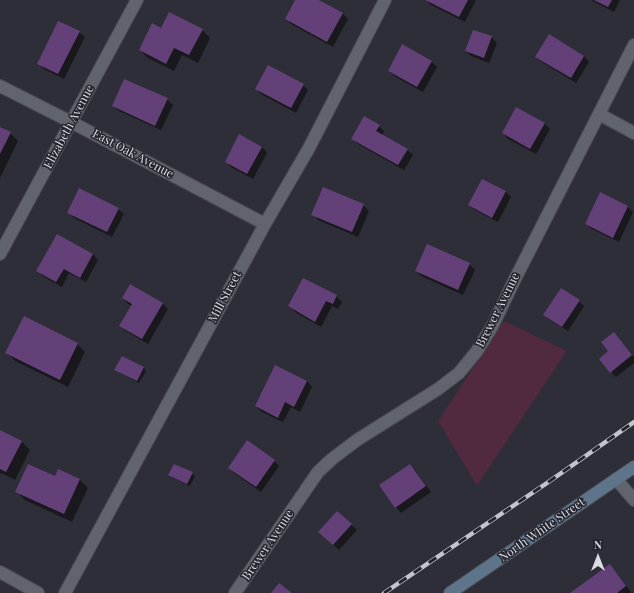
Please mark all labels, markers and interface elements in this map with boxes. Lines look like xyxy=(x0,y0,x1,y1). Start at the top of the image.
street label: Elizabeth Avenue xyxy=(41,83,97,171)
street label: East Oak Avenue xyxy=(90,127,176,181)
street label: Mill Street xyxy=(205,269,245,325)
street label: Brewer Avenue xyxy=(473,270,523,350)
street label: North White Street xyxy=(496,495,588,565)
street label: Brewer Avenue xyxy=(239,507,297,583)
north arrow xyxy=(578,537,618,577)
text: N xyxy=(594,537,602,552)

